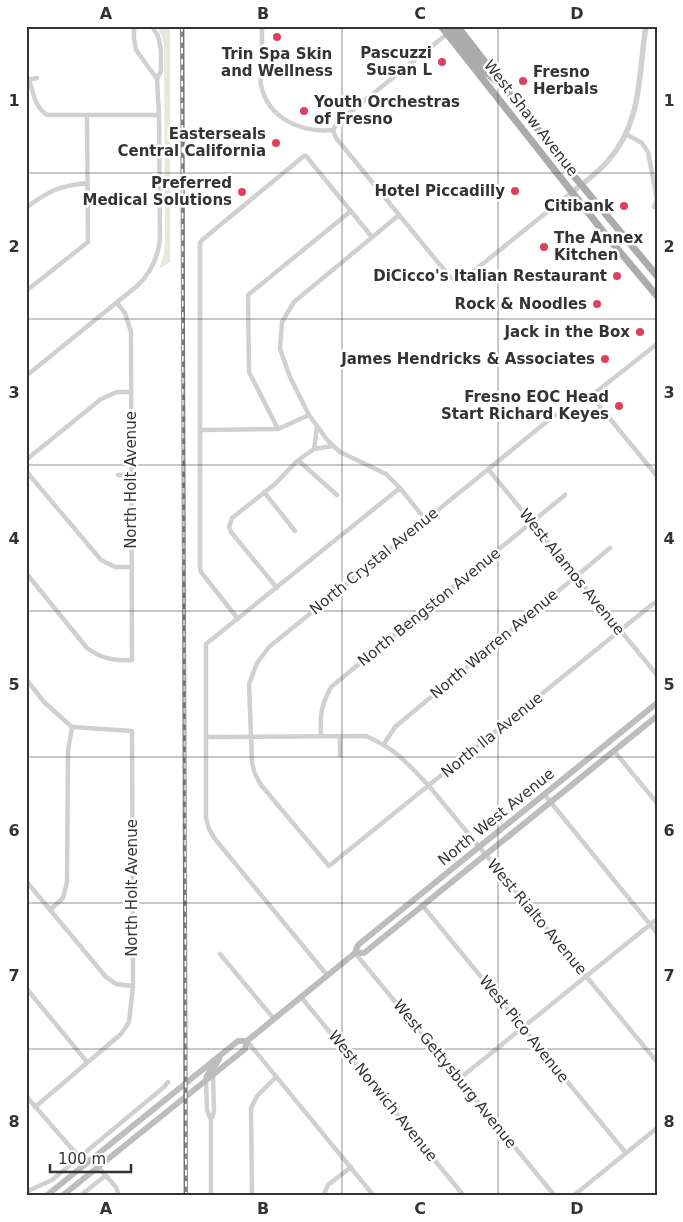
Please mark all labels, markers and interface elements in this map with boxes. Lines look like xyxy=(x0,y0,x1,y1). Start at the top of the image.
text: A xyxy=(100,4,113,23)
text: B xyxy=(257,4,269,23)
text: C xyxy=(414,4,426,23)
text: D xyxy=(570,4,584,23)
marker: Trin Spa Skin and Wellness xyxy=(271,31,283,43)
place label: Pascuzzi Susan L xyxy=(360,44,432,79)
place label: Trin Spa Skin and Wellness xyxy=(221,45,333,80)
marker: Pascuzzi Susan L xyxy=(436,56,448,68)
street label: West Shaw Avenue xyxy=(480,56,582,180)
place label: Fresno Herbals xyxy=(533,63,598,98)
marker: Fresno Herbals xyxy=(517,75,529,87)
text: 1 xyxy=(8,91,20,110)
text: 1 xyxy=(663,91,675,110)
place label: Youth Orchestras of Fresno xyxy=(313,93,460,128)
marker: Youth Orchestras of Fresno xyxy=(298,105,310,117)
place label: Easterseals Central California xyxy=(118,125,266,160)
marker: Easterseals Central California xyxy=(270,137,282,149)
place label: Preferred Medical Solutions xyxy=(82,174,232,209)
place label: Hotel Piccadilly xyxy=(374,182,505,200)
marker: Hotel Piccadilly xyxy=(509,185,521,197)
marker: Preferred Medical Solutions xyxy=(236,186,248,198)
place label: Citibank xyxy=(544,197,615,215)
marker: Citibank xyxy=(618,200,630,212)
place label: The Annex Kitchen xyxy=(554,229,643,264)
text: 2 xyxy=(8,237,20,256)
text: 2 xyxy=(663,237,675,256)
marker: The Annex Kitchen xyxy=(538,241,550,253)
place label: DiCicco's Italian Restaurant xyxy=(373,267,607,285)
marker: DiCicco's Italian Restaurant xyxy=(611,270,623,282)
place label: Rock & Noodles xyxy=(455,295,587,313)
marker: Rock & Noodles xyxy=(591,298,603,310)
place label: Jack in the Box xyxy=(504,323,630,341)
marker: Jack in the Box xyxy=(634,326,646,338)
place label: James Hendricks & Associates xyxy=(340,350,595,368)
marker: James Hendricks & Associates xyxy=(599,353,611,365)
text: 3 xyxy=(8,383,20,402)
text: 3 xyxy=(663,383,675,402)
place label: Fresno EOC Head Start Richard Keyes xyxy=(441,388,609,423)
marker: Fresno EOC Head Start Richard Keyes xyxy=(613,400,625,412)
street label: North Holt Avenue xyxy=(122,411,140,549)
street label: North Crystal Avenue xyxy=(306,504,442,618)
street label: West Alamos Avenue xyxy=(515,505,629,639)
text: 4 xyxy=(8,529,20,548)
text: 4 xyxy=(663,529,675,548)
street label: North Bengston Avenue xyxy=(354,544,504,670)
street label: North Warren Avenue xyxy=(427,585,561,703)
text: 5 xyxy=(8,675,20,694)
text: 5 xyxy=(663,675,675,694)
street label: North Ila Avenue xyxy=(438,689,546,781)
street label: North West Avenue xyxy=(434,765,558,869)
street label: North Holt Avenue xyxy=(123,819,141,957)
text: 6 xyxy=(8,821,20,840)
text: 6 xyxy=(663,821,675,840)
street label: West Rialto Avenue xyxy=(483,856,591,978)
text: 7 xyxy=(8,966,20,985)
text: 7 xyxy=(663,966,675,985)
street label: West Pico Avenue xyxy=(475,972,573,1086)
street label: West Gettysburg Avenue xyxy=(390,996,520,1152)
street label: West Norwich Avenue xyxy=(325,1027,441,1165)
text: 8 xyxy=(8,1112,20,1131)
text: 8 xyxy=(663,1112,675,1131)
scale bar xyxy=(50,1142,131,1174)
text: 100 m xyxy=(58,1150,106,1168)
text: A xyxy=(100,1199,113,1218)
text: B xyxy=(257,1199,269,1218)
text: C xyxy=(414,1199,426,1218)
text: D xyxy=(570,1199,584,1218)

